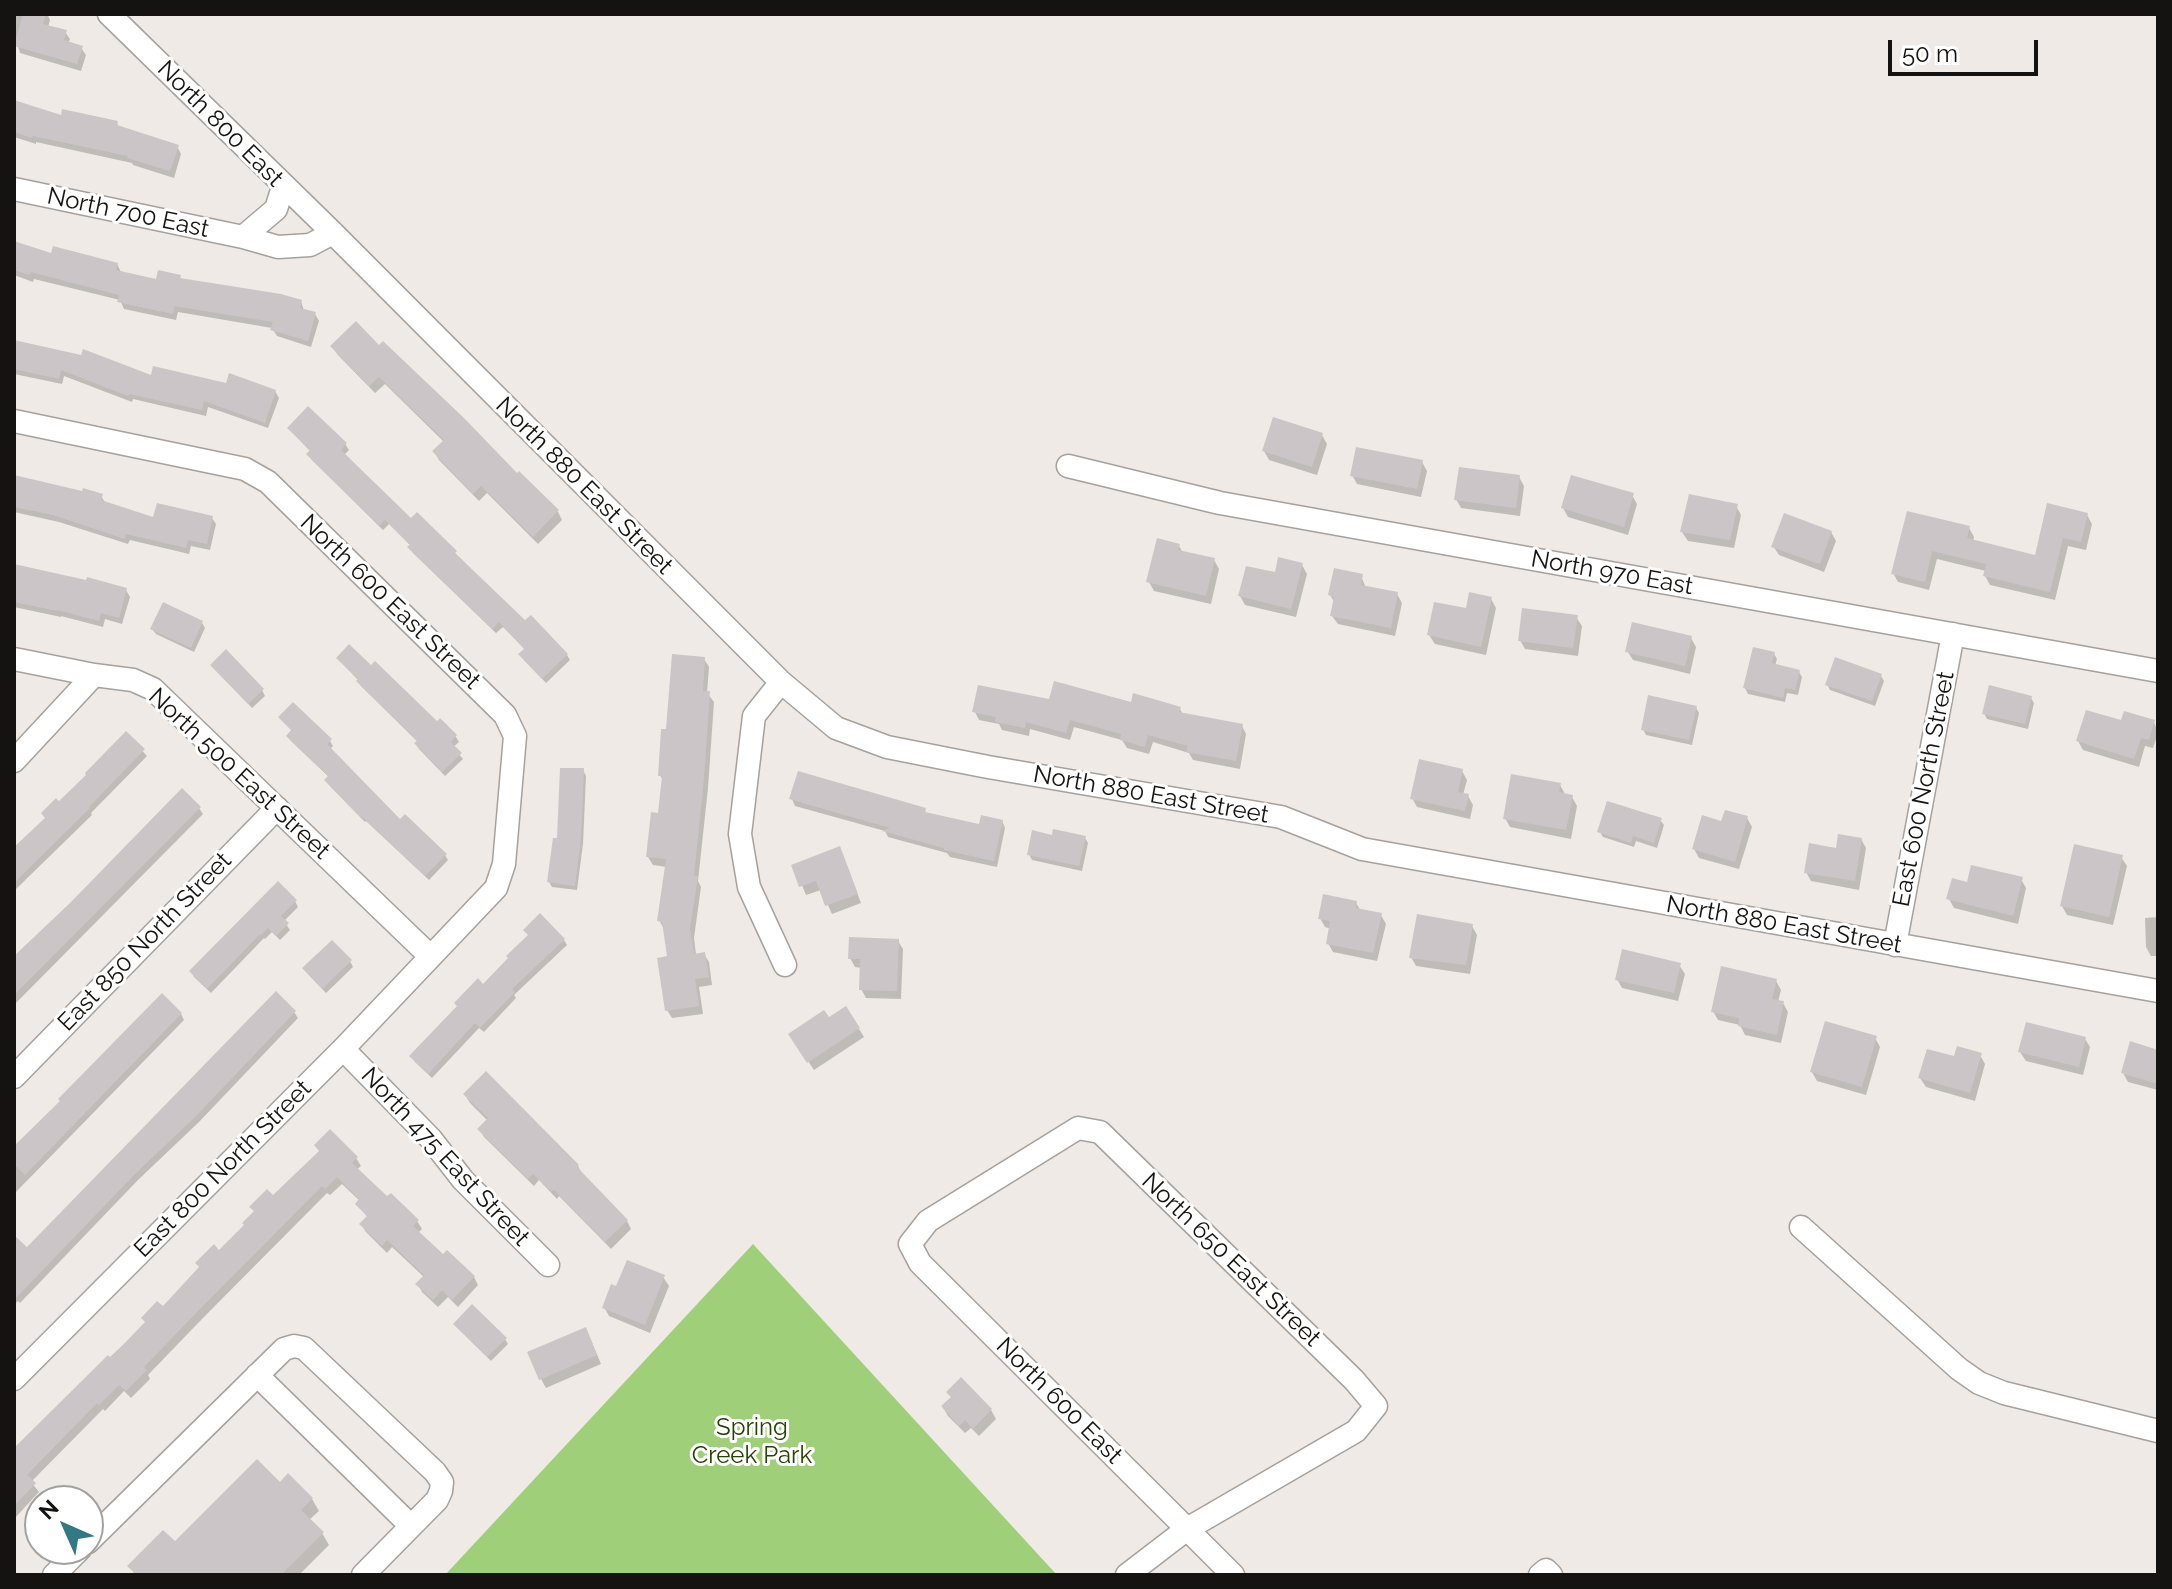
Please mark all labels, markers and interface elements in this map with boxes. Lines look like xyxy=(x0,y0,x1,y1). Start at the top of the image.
scale bar xyxy=(1892,24,2042,74)
text: 50 m xyxy=(1902,39,1958,68)
street label: North 800 East xyxy=(151,55,289,193)
street label: North 700 East xyxy=(44,182,212,244)
street label: North 880 East Street xyxy=(490,392,678,580)
street label: North 600 East Street xyxy=(294,509,486,695)
street label: North 970 East xyxy=(1529,545,1695,601)
street label: East 600 North Street xyxy=(1887,669,1961,909)
street label: North 500 East Street xyxy=(142,682,336,866)
street label: North 880 East Street xyxy=(1031,760,1271,830)
street label: East 850 North Street xyxy=(52,847,238,1037)
street label: North 880 East Street xyxy=(1664,890,1904,960)
street label: North 475 East Street xyxy=(355,1062,535,1252)
street label: East 800 North Street xyxy=(128,1074,318,1264)
street label: North 650 East Street xyxy=(1136,1167,1326,1353)
street label: North 600 East xyxy=(990,1332,1128,1470)
park label: Spring Creek Park xyxy=(692,1414,812,1470)
north arrow xyxy=(24,1485,104,1565)
text: N xyxy=(33,1494,64,1525)

